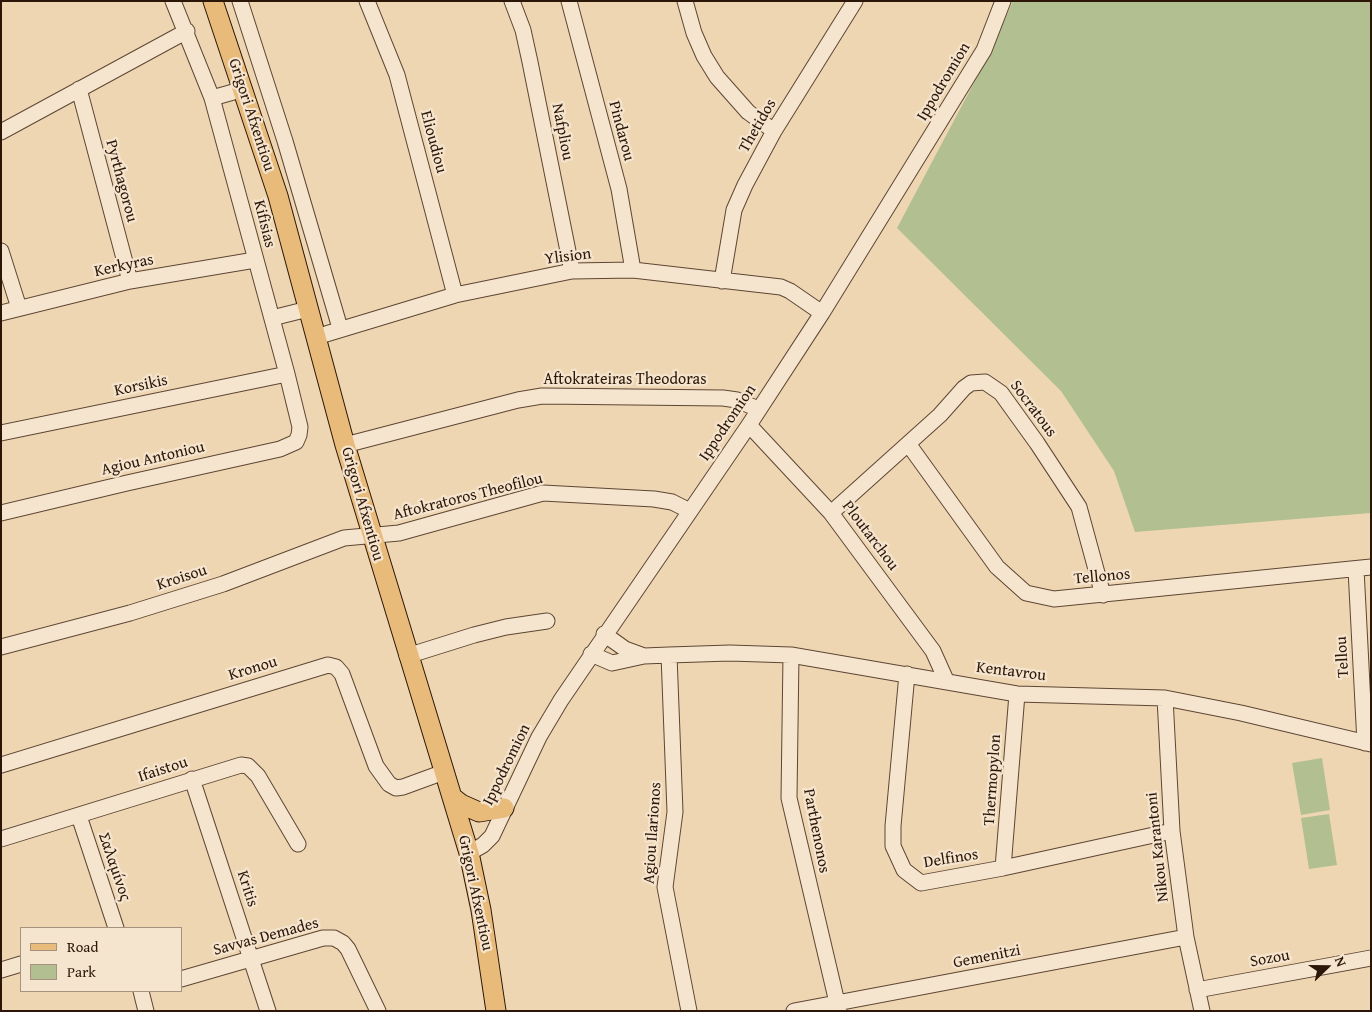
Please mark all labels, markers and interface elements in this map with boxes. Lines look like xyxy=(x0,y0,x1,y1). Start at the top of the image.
street label: Ippodromion xyxy=(913,39,975,125)
street label: Grigori Afxentiou xyxy=(224,56,278,174)
street label: Thetidos xyxy=(735,96,781,156)
street label: Pindarou xyxy=(604,99,638,163)
street label: Nafpliou xyxy=(547,102,577,162)
street label: Elioudiou xyxy=(415,109,451,175)
street label: Pyrthagorou xyxy=(101,138,141,224)
street label: Kifisias xyxy=(249,198,279,250)
street label: Ylision xyxy=(544,245,592,269)
street label: Kerkyras xyxy=(93,250,155,282)
street label: Aftokrateiras Theodoras xyxy=(544,370,706,390)
street label: Korsikis xyxy=(113,371,169,401)
street label: Socratous xyxy=(1006,377,1060,441)
street label: Ippodromion xyxy=(695,381,761,465)
street label: Agiou Antoniou xyxy=(100,438,206,480)
street label: Grigori Afxentiou xyxy=(337,445,387,563)
street label: Aftokratoros Theofilou xyxy=(391,469,545,525)
street label: Ploutarchou xyxy=(838,497,902,575)
street label: Kroisou xyxy=(154,561,210,595)
street label: Tellonos xyxy=(1073,565,1131,589)
street label: Tellou xyxy=(1332,636,1354,678)
street label: Kronou xyxy=(226,653,280,685)
street label: Kentavrou xyxy=(975,658,1047,686)
street label: Ippodromion xyxy=(479,721,535,809)
street label: Thermopylon xyxy=(980,734,1006,826)
street label: Ifaistou xyxy=(136,753,190,787)
street label: Agiou Ilarionos xyxy=(640,781,666,885)
street label: Parthenonos xyxy=(798,787,834,875)
street label: Nikou Karantoni xyxy=(1143,791,1173,903)
street label: Σαλαμίνος xyxy=(93,830,135,904)
street label: Grigori Afxentiou xyxy=(453,834,497,952)
street label: Delfinos xyxy=(922,845,980,873)
street label: Kritis xyxy=(232,868,262,910)
street label: Savvas Demades xyxy=(211,914,321,960)
legend xyxy=(20,927,182,992)
text: Road xyxy=(67,936,98,957)
street label: Gemenitzi xyxy=(952,941,1022,973)
north arrow xyxy=(1302,942,1352,992)
street label: Sozou xyxy=(1249,946,1291,972)
text: N xyxy=(1330,953,1352,969)
text: Park xyxy=(67,961,96,982)

